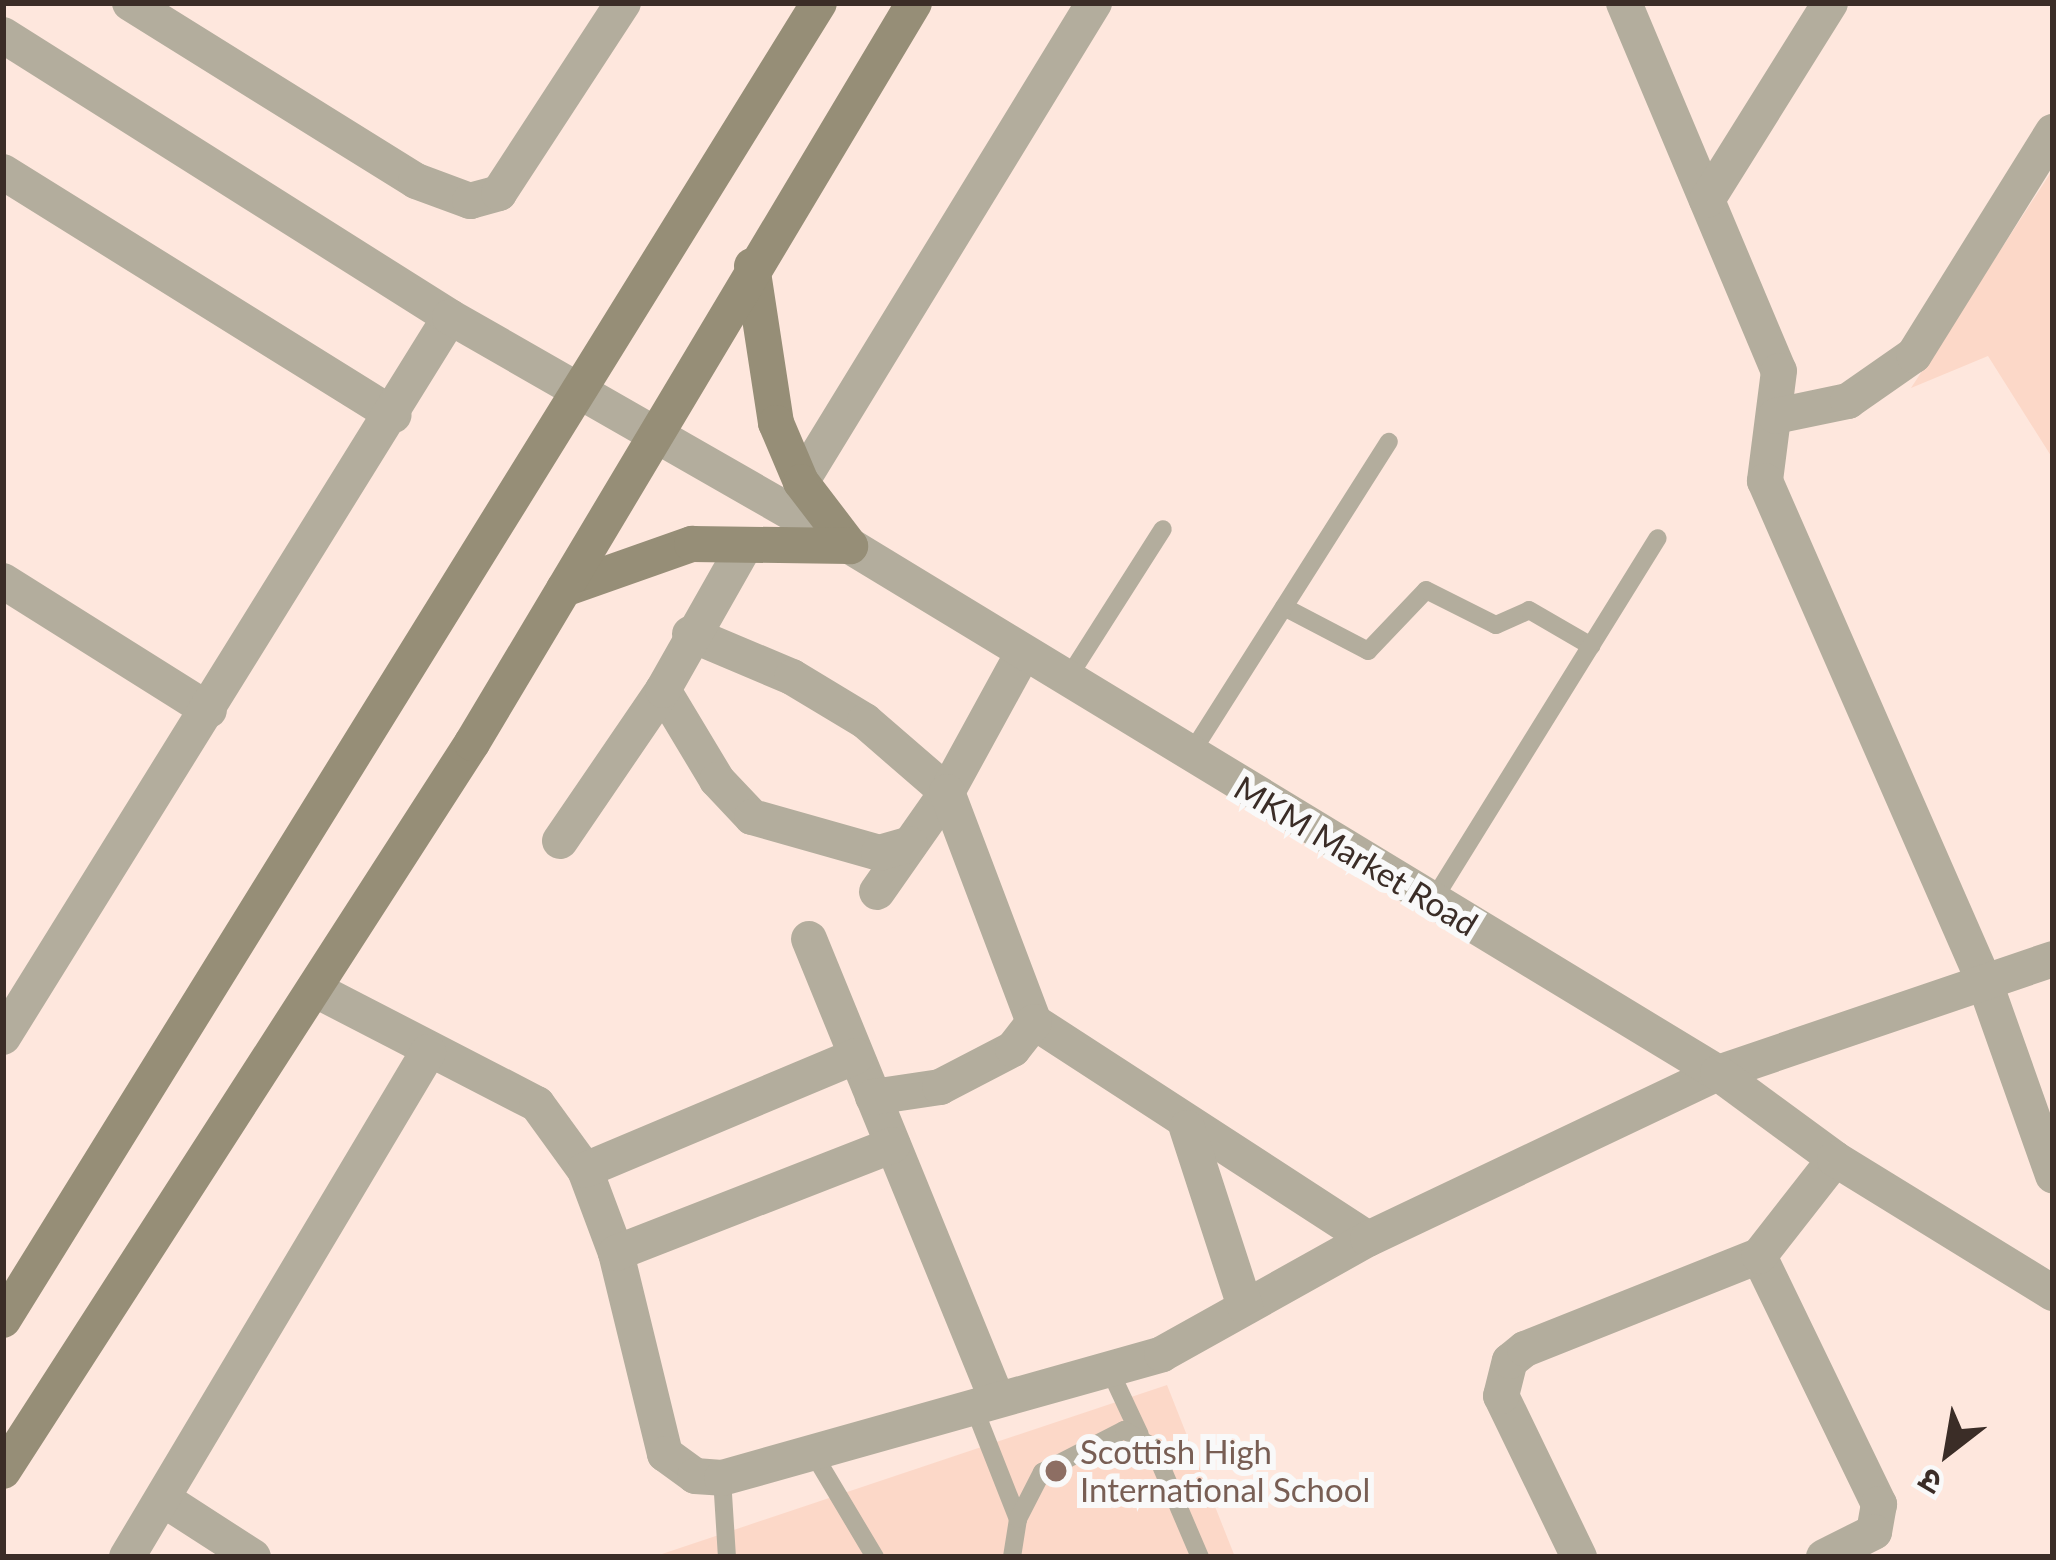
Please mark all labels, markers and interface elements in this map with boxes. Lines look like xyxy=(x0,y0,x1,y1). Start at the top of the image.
street label: MKM Market Road xyxy=(1227,768,1485,944)
north arrow xyxy=(1888,1392,2008,1512)
place label: Scottish High International School xyxy=(1080,1432,1370,1510)
marker: Scottish High International School xyxy=(1043,1458,1069,1484)
text: उ xyxy=(1911,1461,1948,1505)

